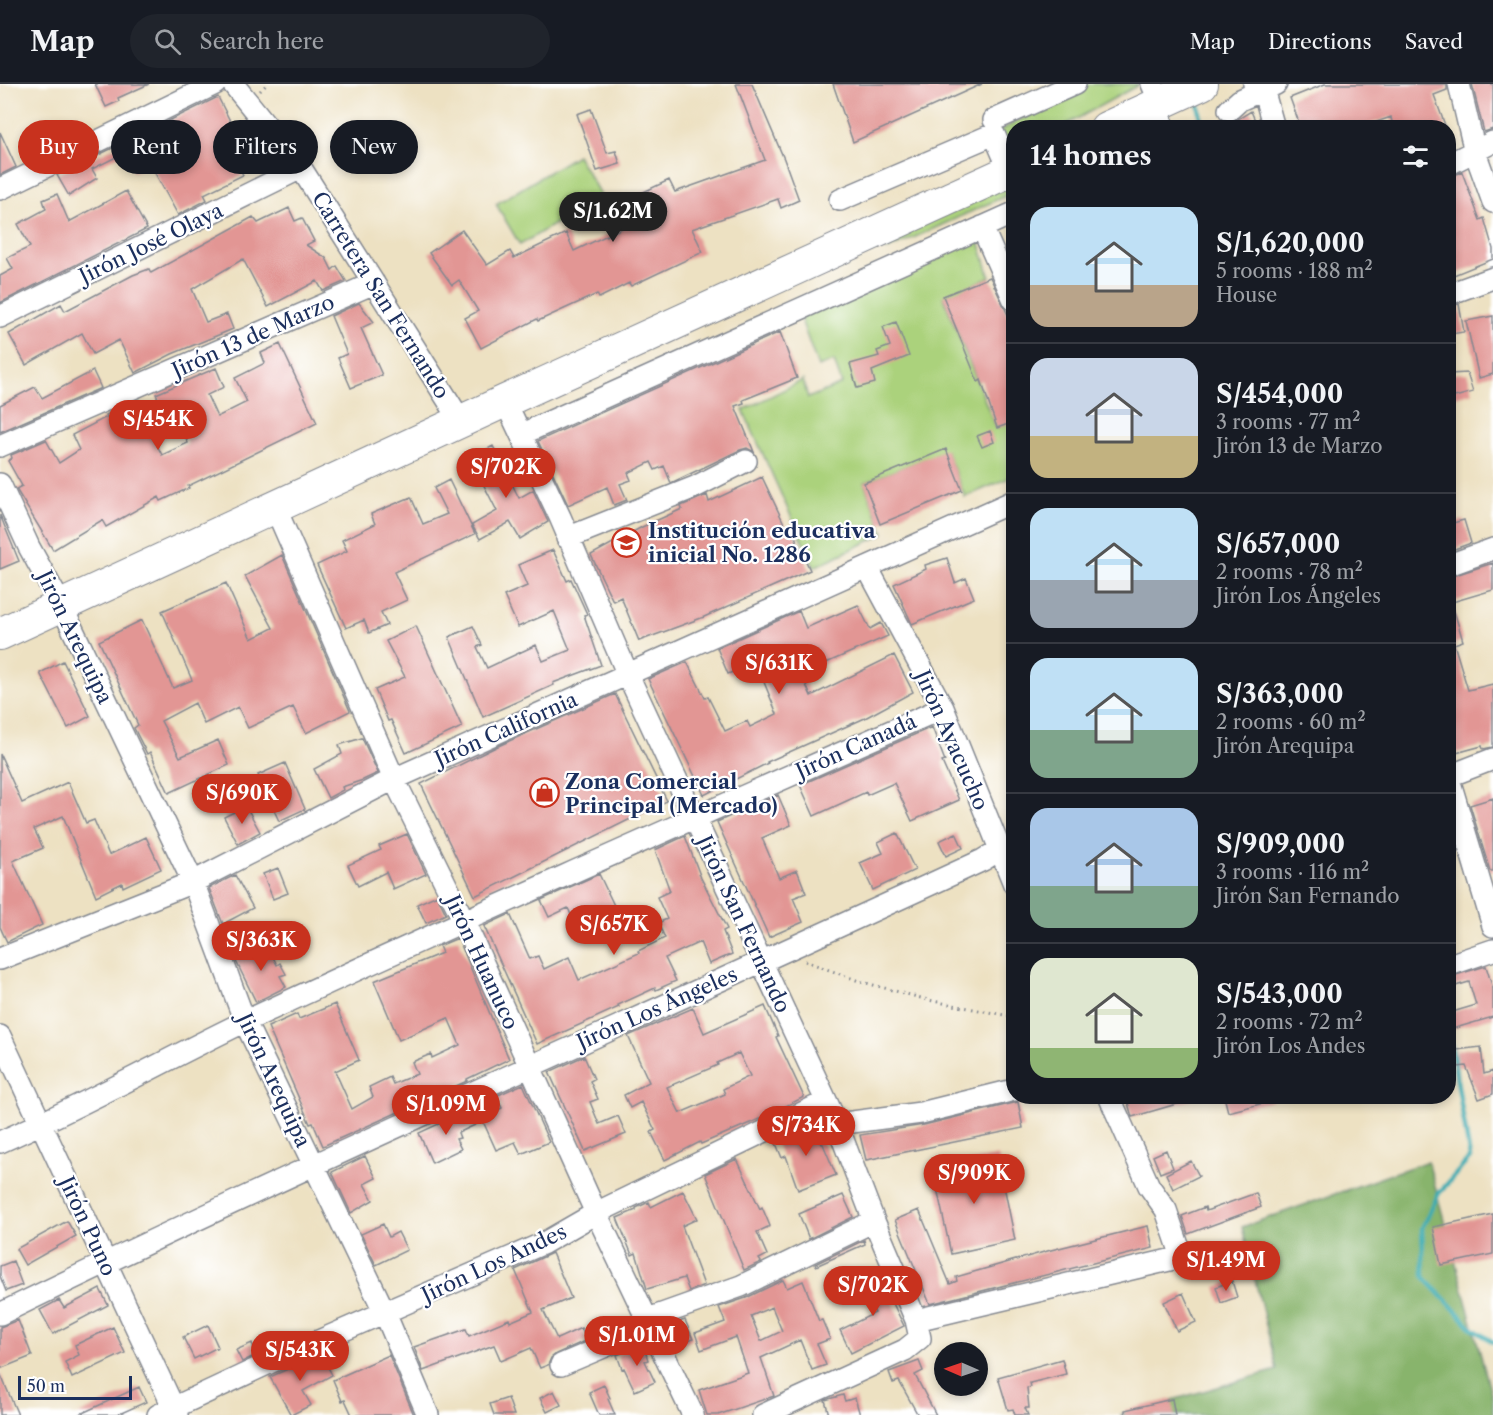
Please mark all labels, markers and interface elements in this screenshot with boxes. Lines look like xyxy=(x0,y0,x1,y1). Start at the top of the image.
search box xyxy=(130,14,550,68)
text: Map xyxy=(30,24,94,58)
icon: search xyxy=(151,25,184,58)
text: Search here xyxy=(199,28,324,55)
text: Map xyxy=(1190,29,1235,54)
text: Directions xyxy=(1268,29,1372,54)
text: Saved xyxy=(1405,29,1463,54)
chip: Buy xyxy=(18,120,99,174)
chip: Rent xyxy=(111,120,201,174)
chip: Filters xyxy=(213,120,318,174)
chip: New xyxy=(330,120,418,174)
text: 14 homes xyxy=(1030,140,1152,172)
icon: filters xyxy=(1399,140,1432,173)
street label: Carretera San Fernando xyxy=(307,187,455,403)
pin: S/1.62M xyxy=(558,192,668,243)
street label: Jirón José Olaya xyxy=(72,197,228,290)
text: S/1.62M xyxy=(573,199,653,223)
text: S/1,620,000 xyxy=(1216,227,1365,259)
icon: home xyxy=(1078,231,1150,303)
text: 5 rooms · 188 m² xyxy=(1216,259,1373,283)
text: House xyxy=(1216,283,1277,307)
street label: Jirón 13 de Marzo xyxy=(165,289,338,384)
text: S/454,000 xyxy=(1216,378,1343,410)
icon: home xyxy=(1078,382,1150,454)
pin: S/454K xyxy=(109,400,207,451)
text: S/454K xyxy=(123,407,193,431)
text: 3 rooms · 77 m² xyxy=(1216,410,1360,434)
text: Jirón 13 de Marzo xyxy=(1216,434,1383,458)
pin: S/702K xyxy=(457,448,555,499)
text: S/702K xyxy=(470,455,542,479)
place label: Institución educativa inicial No. 1286 xyxy=(648,518,877,567)
school or university icon: Institución educativa inicial No. 1286 xyxy=(611,526,643,558)
text: S/657,000 xyxy=(1216,528,1340,560)
icon: home xyxy=(1078,532,1150,604)
text: 2 rooms · 78 m² xyxy=(1216,560,1363,584)
street label: Jirón Arequipa xyxy=(31,564,118,709)
text: Jirón Los Ángeles xyxy=(1216,584,1381,608)
pin: S/631K xyxy=(730,644,828,695)
text: S/631K xyxy=(745,651,813,675)
street label: Jirón Ayacucho xyxy=(909,663,994,814)
text: S/363,000 xyxy=(1216,678,1344,710)
icon: home xyxy=(1078,682,1150,754)
street label: Jirón California xyxy=(428,686,582,773)
street label: Jirón Canadá xyxy=(789,708,921,785)
text: 2 rooms · 60 m² xyxy=(1216,710,1366,734)
text: Jirón Arequipa xyxy=(1216,734,1354,758)
place label: Zona Comercial Principal (Mercado) xyxy=(565,769,778,818)
pin: S/690K xyxy=(193,774,291,825)
shop icon: Zona Comercial Principal (Mercado) xyxy=(528,777,560,809)
text: S/690K xyxy=(206,781,278,805)
text: S/909,000 xyxy=(1216,828,1345,860)
street label: Jirón San Fernando xyxy=(691,829,796,1017)
icon: home xyxy=(1078,832,1150,904)
text: 3 rooms · 116 m² xyxy=(1216,860,1369,884)
text: Jirón San Fernando xyxy=(1216,884,1400,908)
street label: Jirón Huanuco xyxy=(439,888,524,1033)
pin: S/657K xyxy=(565,905,663,956)
text: S/657K xyxy=(579,912,649,936)
pin: S/363K xyxy=(212,921,310,972)
text: S/363K xyxy=(226,928,296,952)
street label: Jirón Los Ángeles xyxy=(570,961,741,1056)
text: S/543,000 xyxy=(1216,978,1343,1010)
icon: home xyxy=(1078,982,1150,1054)
street label: Jirón Arequipa xyxy=(231,1006,316,1152)
text: 2 rooms · 72 m² xyxy=(1216,1010,1363,1034)
text: Jirón Los Andes xyxy=(1216,1034,1366,1058)
pin: S/1.09M xyxy=(391,1085,501,1136)
text: S/1.09M xyxy=(406,1092,486,1116)
pin: S/734K xyxy=(757,1106,855,1157)
text: S/734K xyxy=(771,1113,841,1137)
pin: S/909K xyxy=(925,1154,1023,1205)
text: S/909K xyxy=(938,1161,1010,1185)
street label: Jirón Puno xyxy=(53,1170,122,1280)
street label: Jirón Los Andes xyxy=(415,1218,570,1309)
pin: S/1.49M xyxy=(1171,1241,1281,1292)
text: S/1.49M xyxy=(1186,1248,1266,1272)
pin: S/702K xyxy=(824,1266,922,1317)
text: S/702K xyxy=(837,1273,909,1297)
pin: S/1.01M xyxy=(582,1316,692,1367)
text: S/1.01M xyxy=(598,1323,676,1347)
pin: S/543K xyxy=(251,1331,349,1382)
text: S/543K xyxy=(265,1338,335,1362)
north arrow xyxy=(934,1342,988,1396)
map controls xyxy=(934,1342,988,1396)
scale bar xyxy=(18,1373,132,1400)
text: 50 m xyxy=(27,1376,65,1396)

